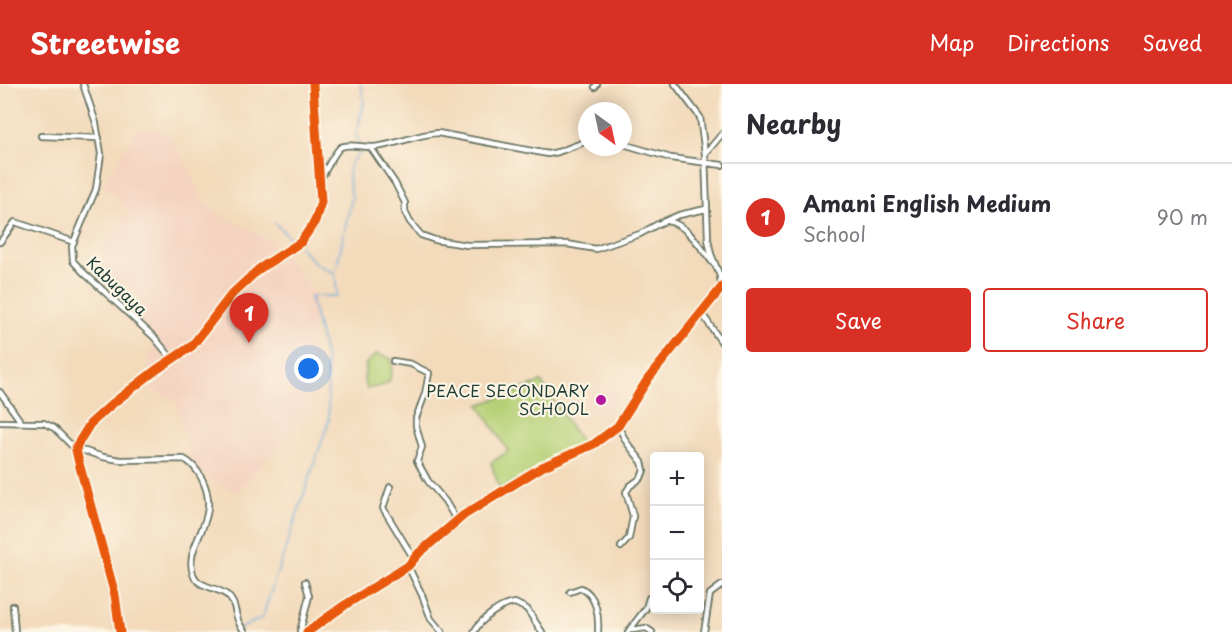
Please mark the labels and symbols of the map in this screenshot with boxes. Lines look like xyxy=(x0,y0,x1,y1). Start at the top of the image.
north arrow xyxy=(578,102,632,156)
street label: Kabugaya xyxy=(82,250,154,321)
pin: 1 xyxy=(230,294,268,343)
your location xyxy=(294,354,323,383)
place label: PEACE SECONDARY SCHOOL xyxy=(426,378,589,420)
marker: PEACE SECONDARY SCHOOL xyxy=(594,393,608,407)

